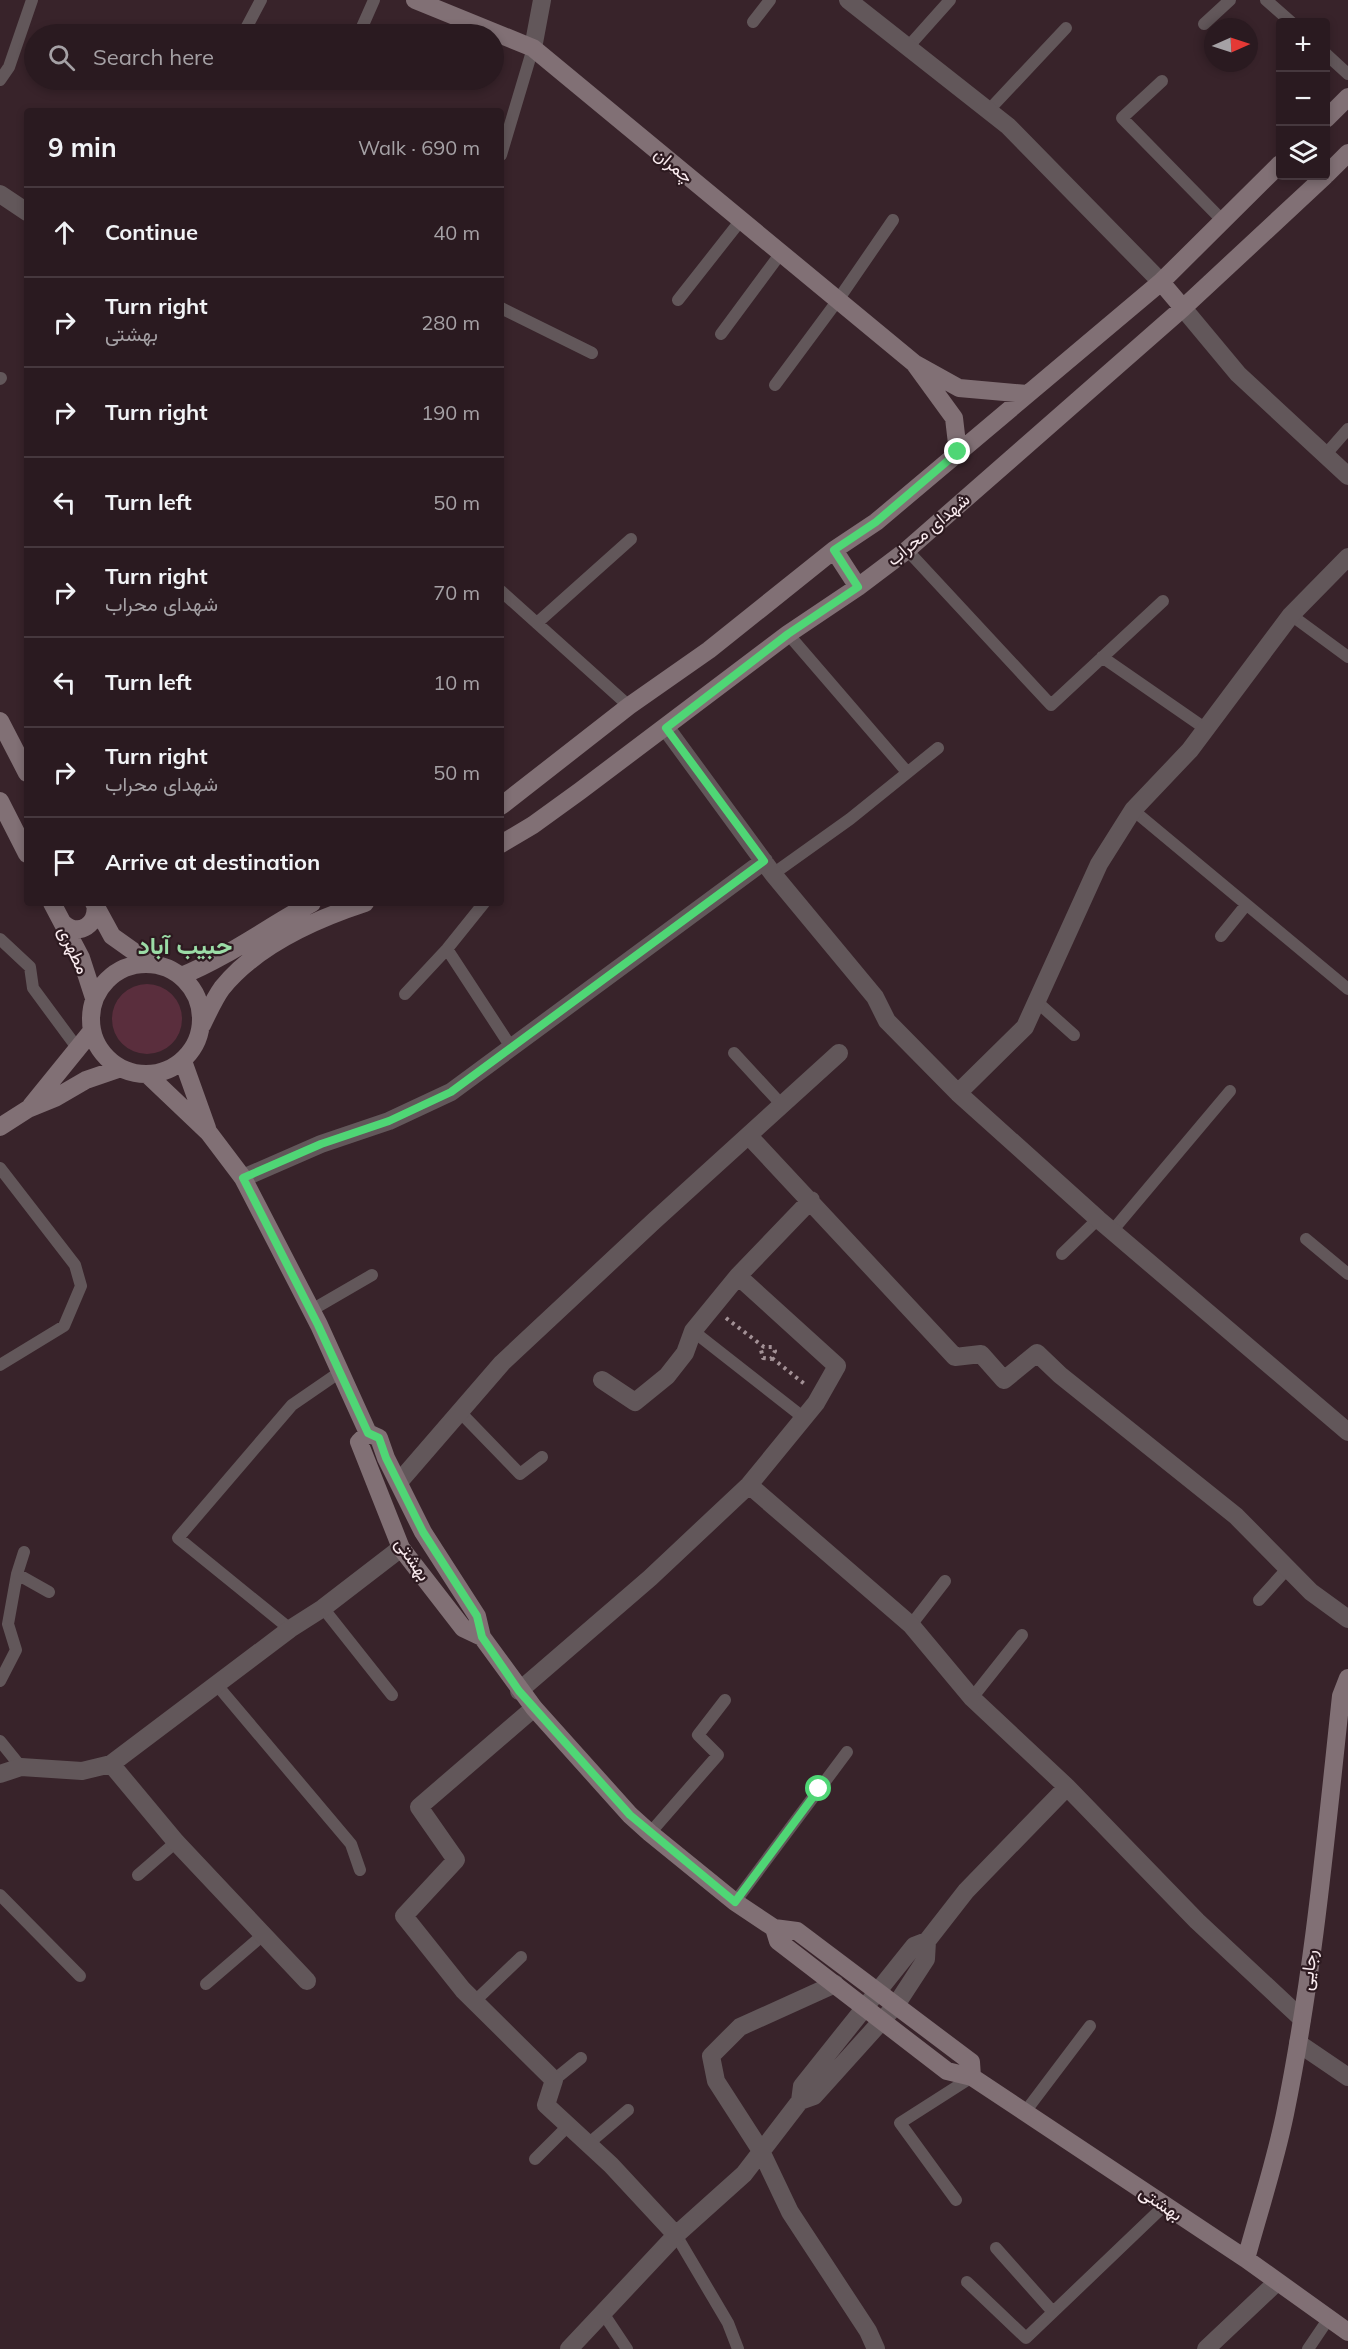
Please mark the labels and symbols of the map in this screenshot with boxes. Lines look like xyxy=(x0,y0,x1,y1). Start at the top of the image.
north arrow xyxy=(1204,18,1258,72)
street label: چمران xyxy=(649,142,698,189)
route end xyxy=(944,438,970,464)
street label: شهدای محراب xyxy=(882,487,974,571)
street label: مطهری xyxy=(53,922,95,978)
district label: حبیب آباد xyxy=(138,930,232,960)
street label: بهشتی xyxy=(390,1533,436,1585)
route start xyxy=(805,1775,831,1801)
street label: رجایی xyxy=(1294,1948,1322,1992)
street label: بهشتی xyxy=(1135,2180,1187,2226)

